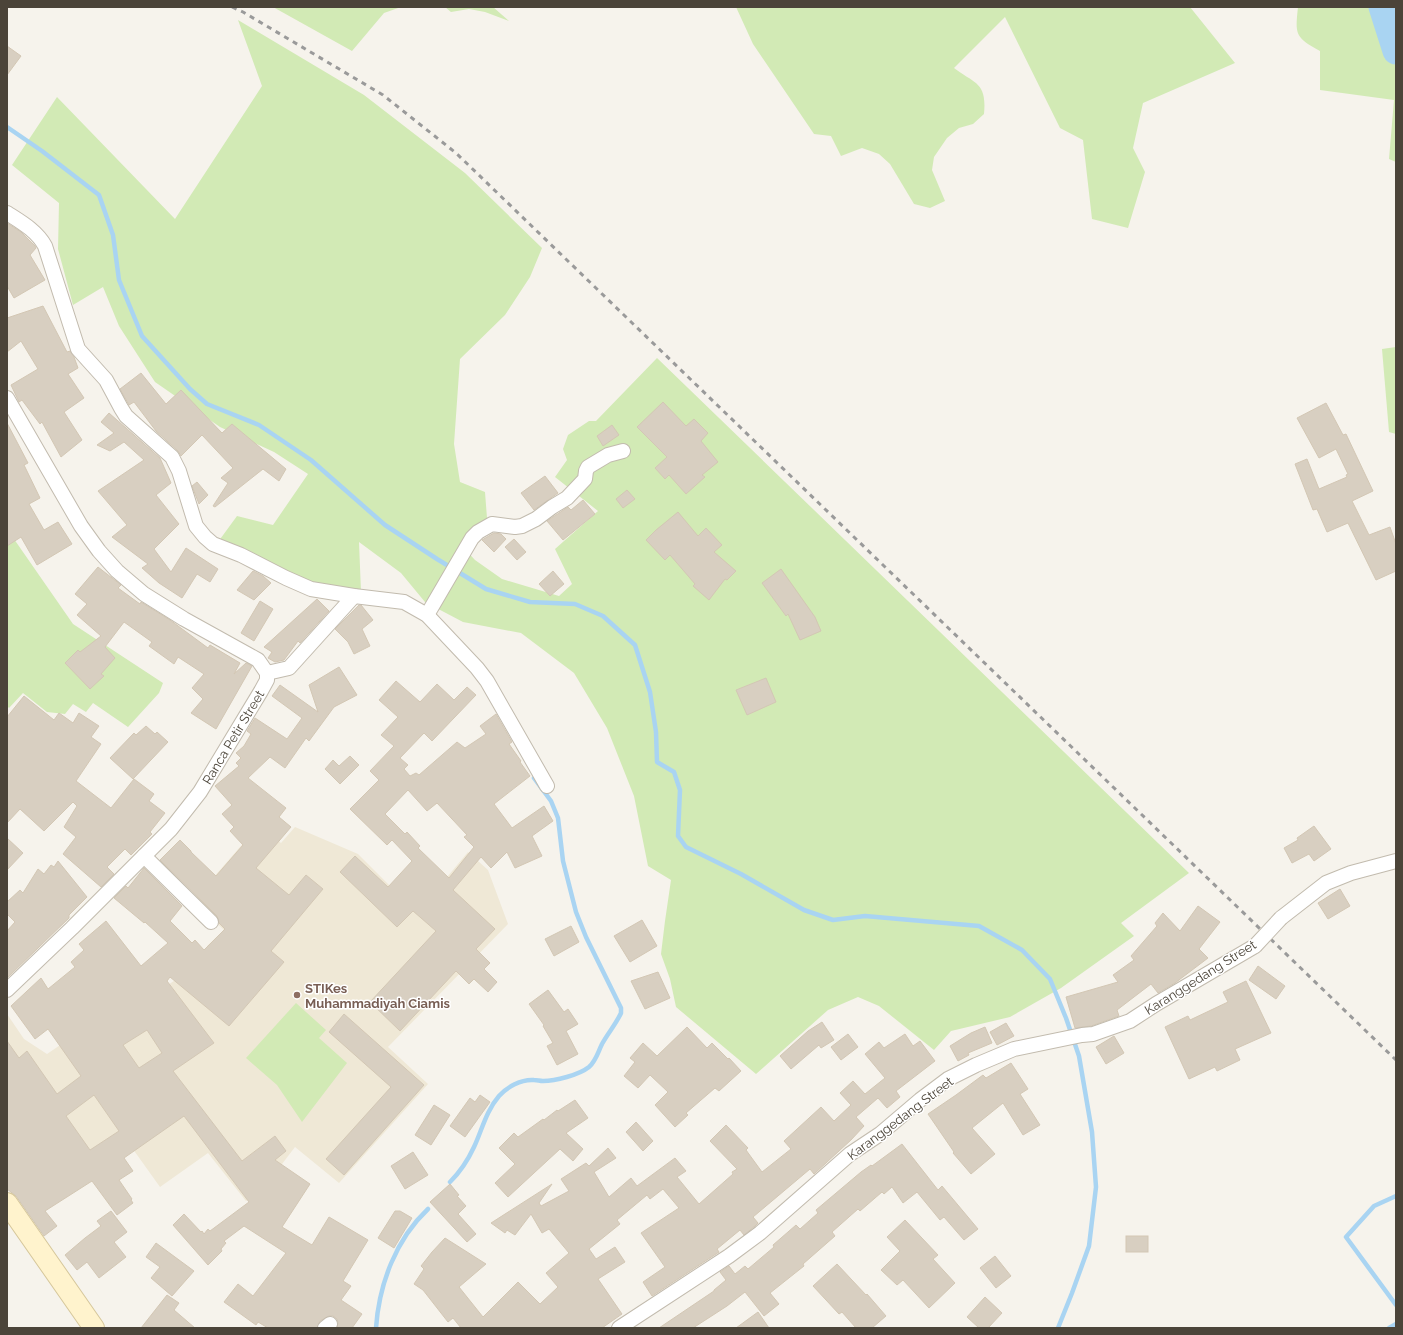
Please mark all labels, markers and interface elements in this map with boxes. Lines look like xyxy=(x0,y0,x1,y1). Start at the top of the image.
street label: Ranca Petir Street xyxy=(199,687,268,787)
street label: Karanggedang Street xyxy=(1142,937,1259,1018)
place label: STIKes Muhammadiyah Ciamis xyxy=(305,981,450,1011)
marker: STIKes Muhammadiyah Ciamis xyxy=(292,990,302,1000)
street label: Karanggedang Street xyxy=(844,1073,957,1163)

